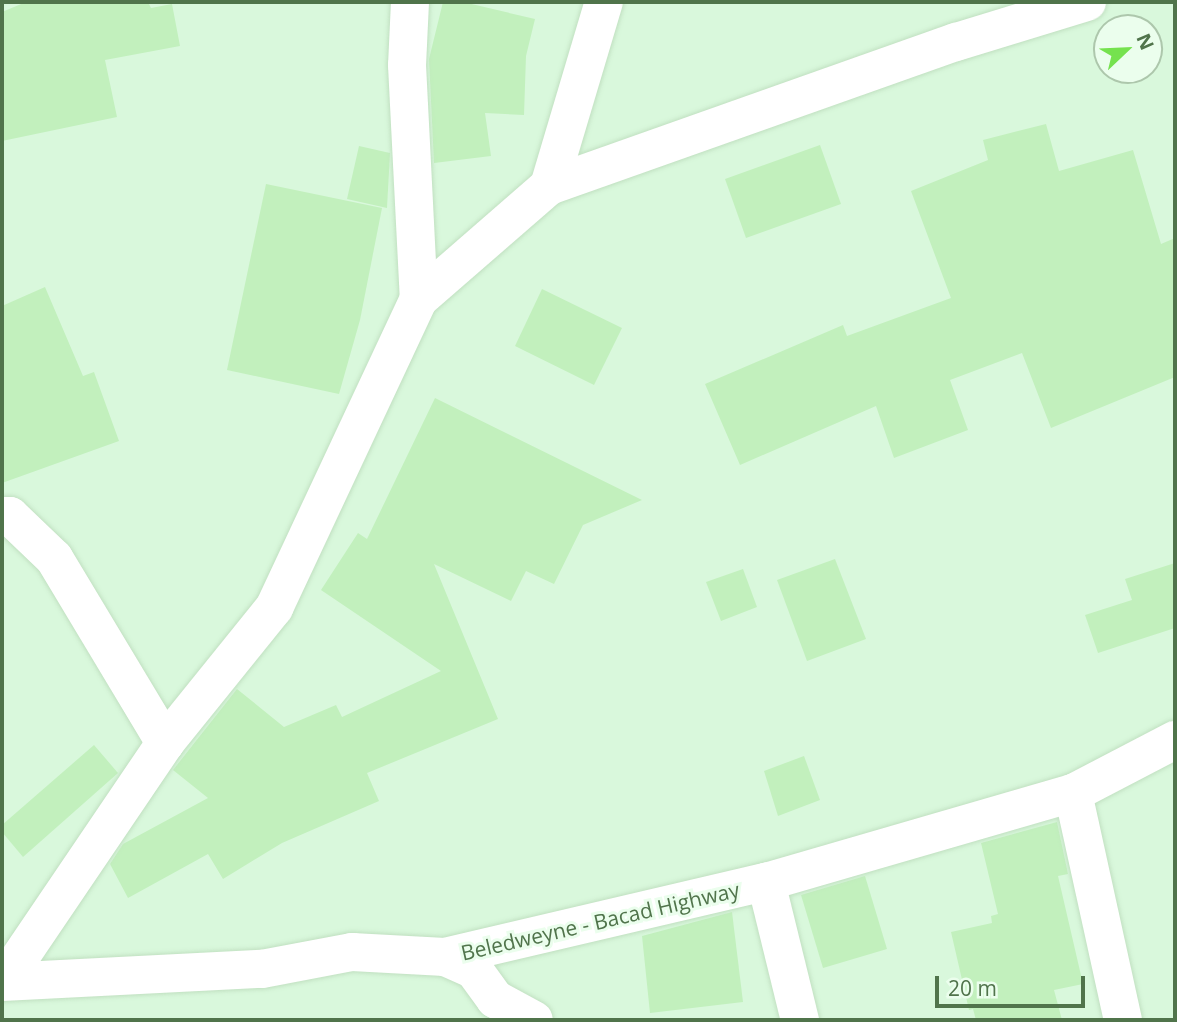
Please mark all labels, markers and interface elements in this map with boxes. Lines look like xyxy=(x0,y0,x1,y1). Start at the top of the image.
north arrow xyxy=(1093,14,1163,84)
text: N xyxy=(1131,29,1160,54)
street label: Beledweyne - Bacad Highway xyxy=(458,877,742,965)
scale bar xyxy=(939,962,1090,1006)
text: 20 m xyxy=(948,974,997,1002)

